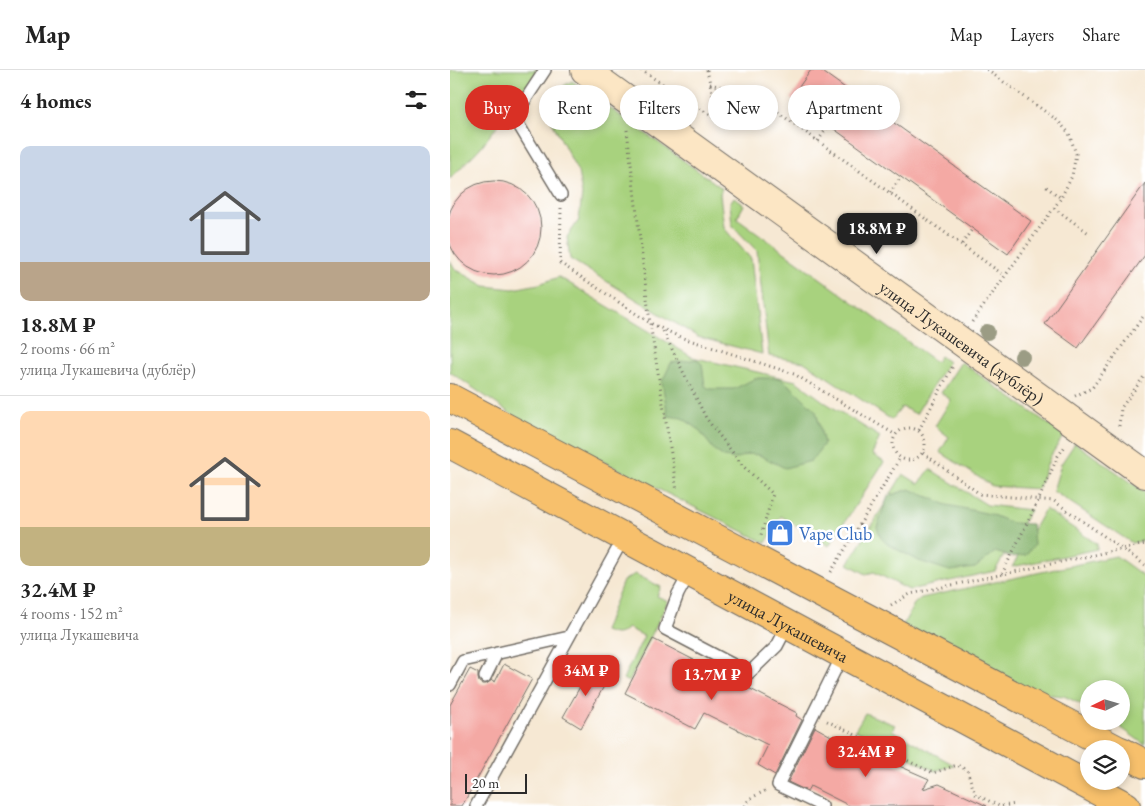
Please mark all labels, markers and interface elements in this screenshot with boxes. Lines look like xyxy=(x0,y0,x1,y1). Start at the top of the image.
text: Map xyxy=(25,19,70,50)
text: Map xyxy=(950,23,982,46)
text: Layers xyxy=(1010,23,1054,46)
text: Share xyxy=(1082,23,1120,46)
chip: Buy xyxy=(465,85,529,130)
chip: Rent xyxy=(539,85,610,130)
chip: Filters xyxy=(620,85,698,130)
chip: New xyxy=(708,85,778,130)
chip: Apartment xyxy=(788,85,900,130)
icon: filters xyxy=(402,86,430,114)
text: 4 homes xyxy=(20,87,92,114)
icon: home xyxy=(180,178,270,268)
pin: 18.8M ₽ xyxy=(831,212,923,255)
text: 18.8M ₽ xyxy=(848,218,906,239)
street label: улица Лукашевича (дублёр) xyxy=(875,275,1049,409)
text: 18.8M ₽ xyxy=(20,311,96,338)
text: 2 rooms · 66 m² xyxy=(20,338,115,359)
text: улица Лукашевича (дублёр) xyxy=(20,359,196,380)
icon: home xyxy=(180,444,270,534)
shop icon: Vape Club xyxy=(765,518,795,548)
place label: Vape Club xyxy=(799,522,872,545)
text: 32.4M ₽ xyxy=(20,576,96,603)
street label: улица Лукашевича xyxy=(724,584,854,667)
text: 4 rooms · 152 m² xyxy=(20,603,123,624)
text: улица Лукашевича xyxy=(20,624,139,645)
pin: 34M ₽ xyxy=(551,654,621,697)
pin: 13.7M ₽ xyxy=(666,658,758,701)
text: 34M ₽ xyxy=(563,660,609,681)
text: 13.7M ₽ xyxy=(683,664,741,685)
north arrow xyxy=(1080,680,1130,730)
map controls xyxy=(1080,680,1130,790)
pin: 32.4M ₽ xyxy=(820,736,912,778)
button: layers xyxy=(1080,740,1130,790)
text: 32.4M ₽ xyxy=(837,741,895,762)
scale bar xyxy=(465,771,528,794)
text: 20 m xyxy=(472,774,499,792)

